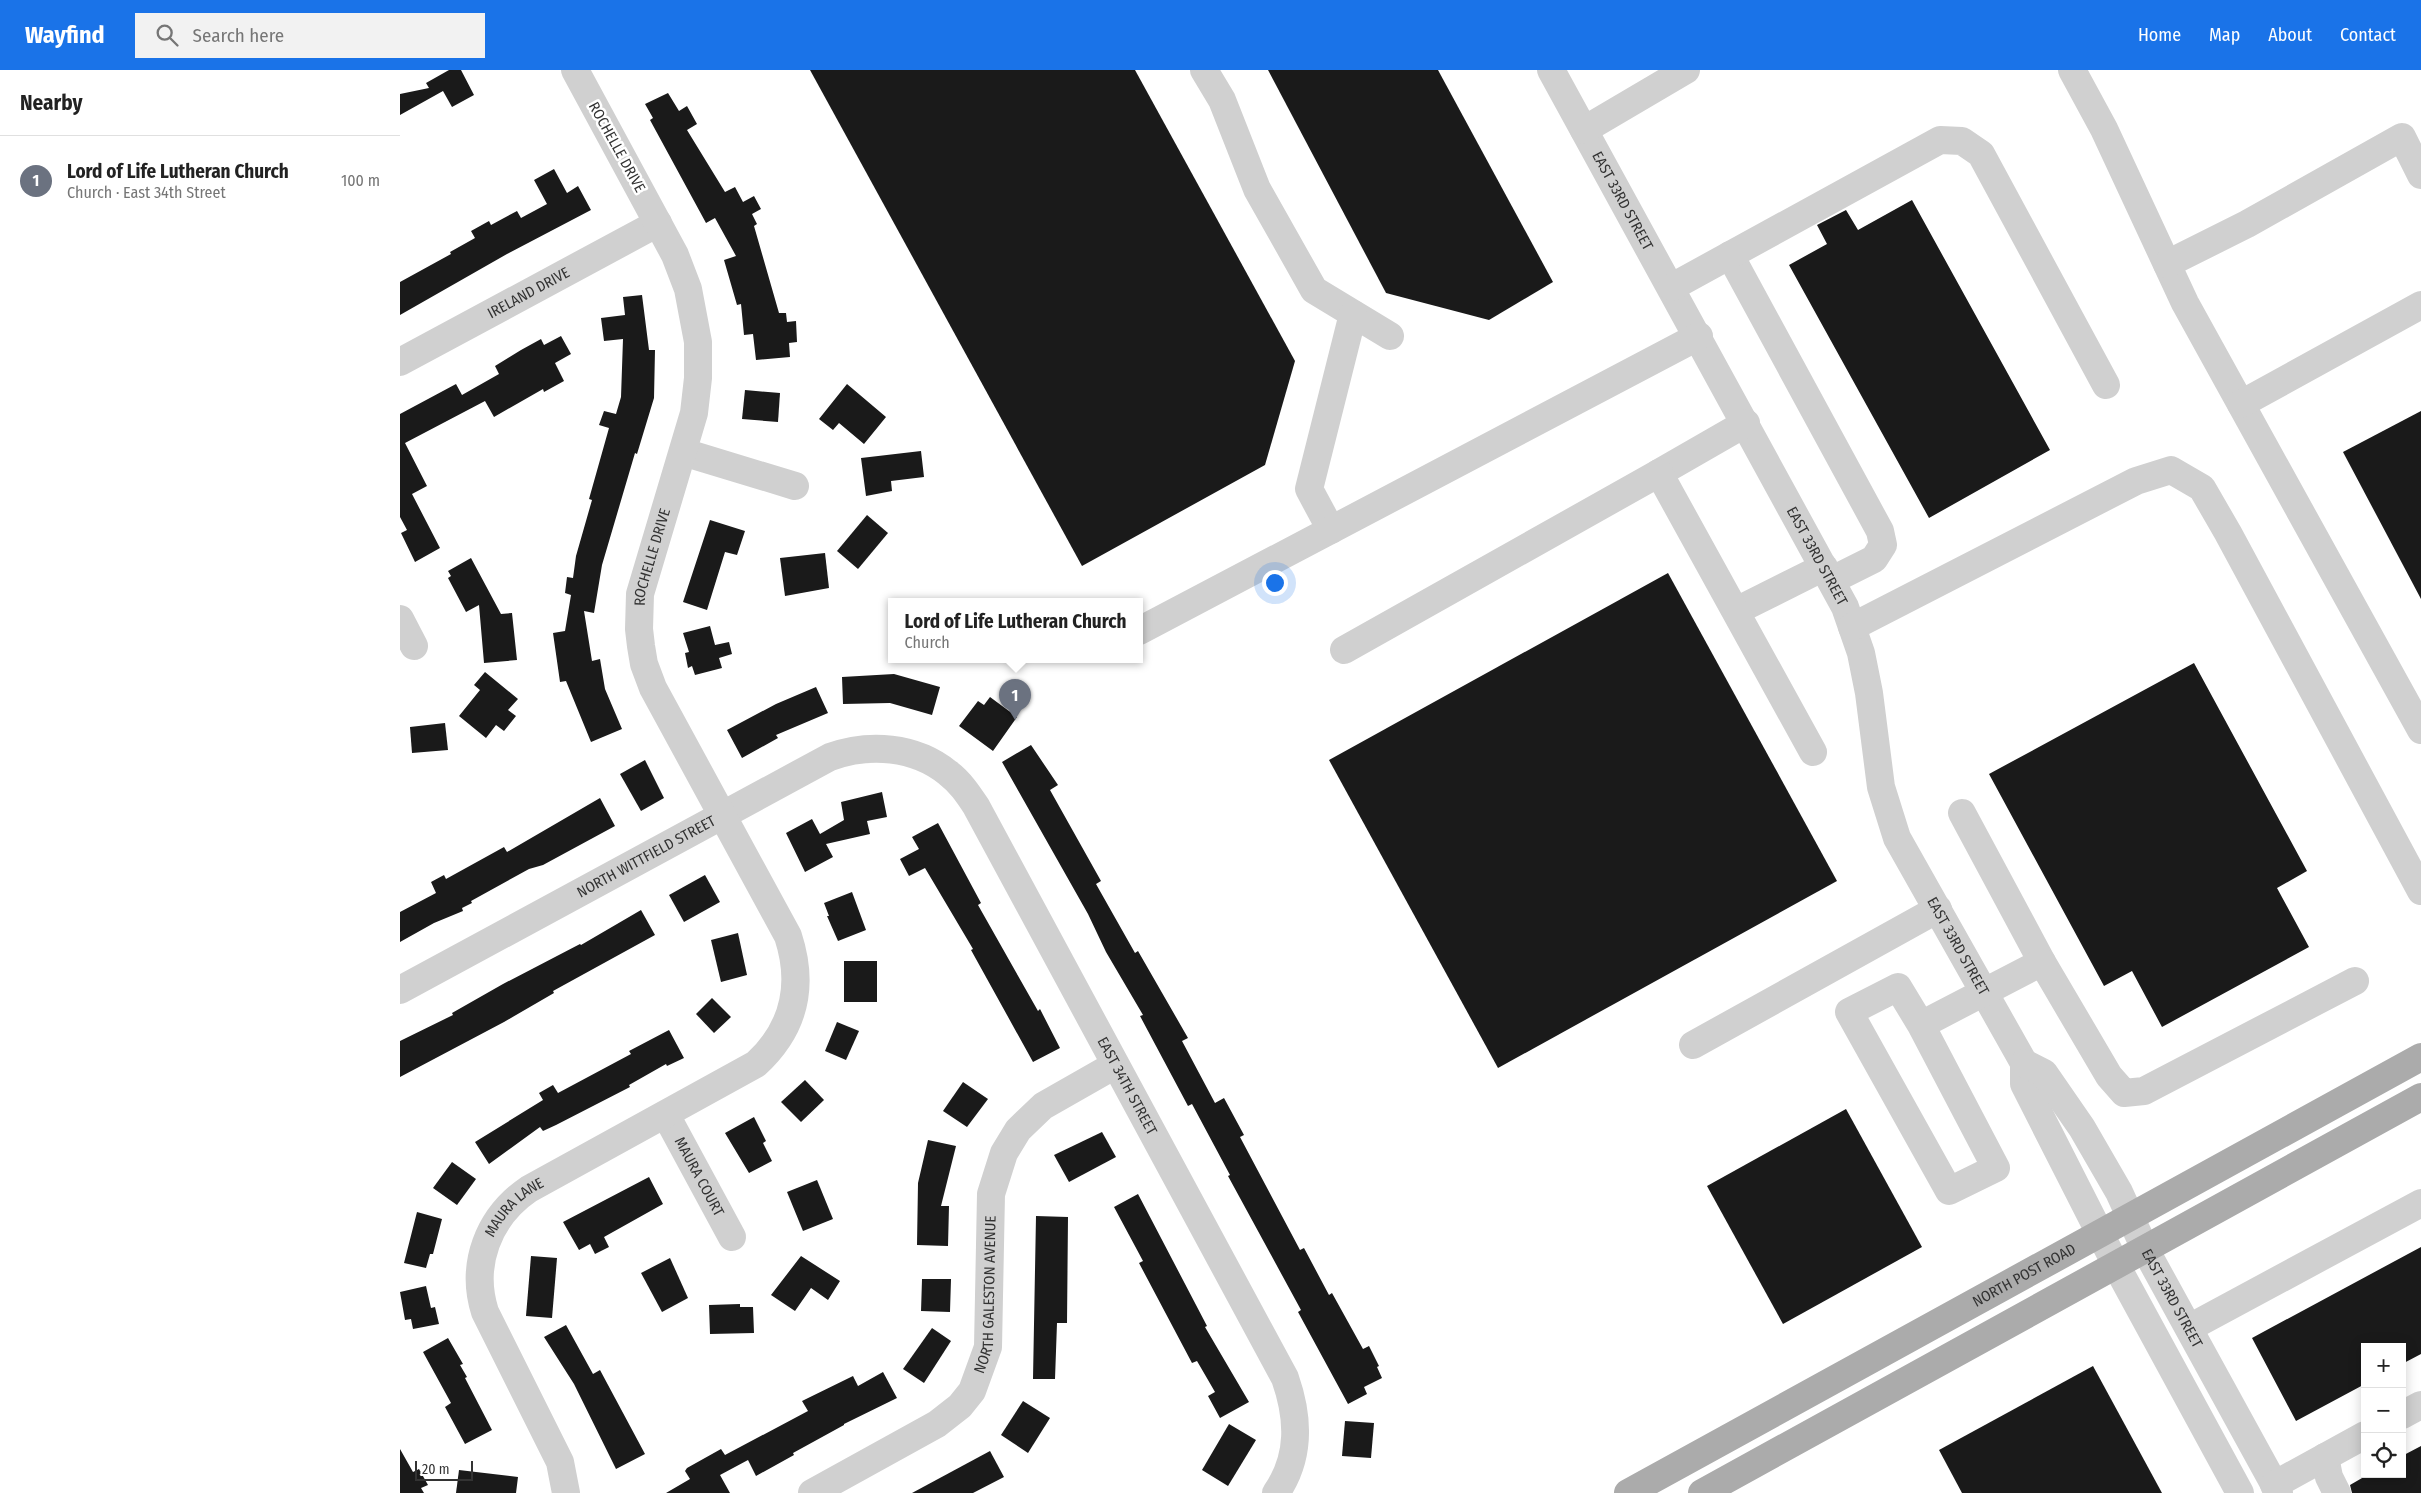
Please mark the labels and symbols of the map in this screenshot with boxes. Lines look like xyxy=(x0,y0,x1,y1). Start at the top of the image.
street label: ROCHELLE DRIVE xyxy=(585,99,649,195)
street label: EAST 33RD STREET xyxy=(1588,148,1657,253)
street label: IRELAND DRIVE xyxy=(484,263,573,322)
street label: EAST 33RD STREET xyxy=(1783,503,1851,608)
street label: ROCHELLE DRIVE xyxy=(630,506,674,606)
your location xyxy=(1262,570,1288,596)
pin: 1 xyxy=(999,679,1031,720)
street label: NORTH WITTFIELD STREET xyxy=(574,812,719,901)
street label: EAST 33RD STREET xyxy=(1923,894,1993,998)
street label: EAST 34TH STREET xyxy=(1093,1034,1161,1138)
street label: MAURA COURT xyxy=(671,1134,728,1219)
street label: MAURA LANE xyxy=(481,1174,547,1240)
street label: NORTH GALESTON AVENUE xyxy=(970,1215,1000,1376)
street label: NORTH POST ROAD xyxy=(1969,1240,2079,1311)
street label: EAST 33RD STREET xyxy=(2138,1246,2206,1351)
scale bar xyxy=(415,1458,472,1481)

